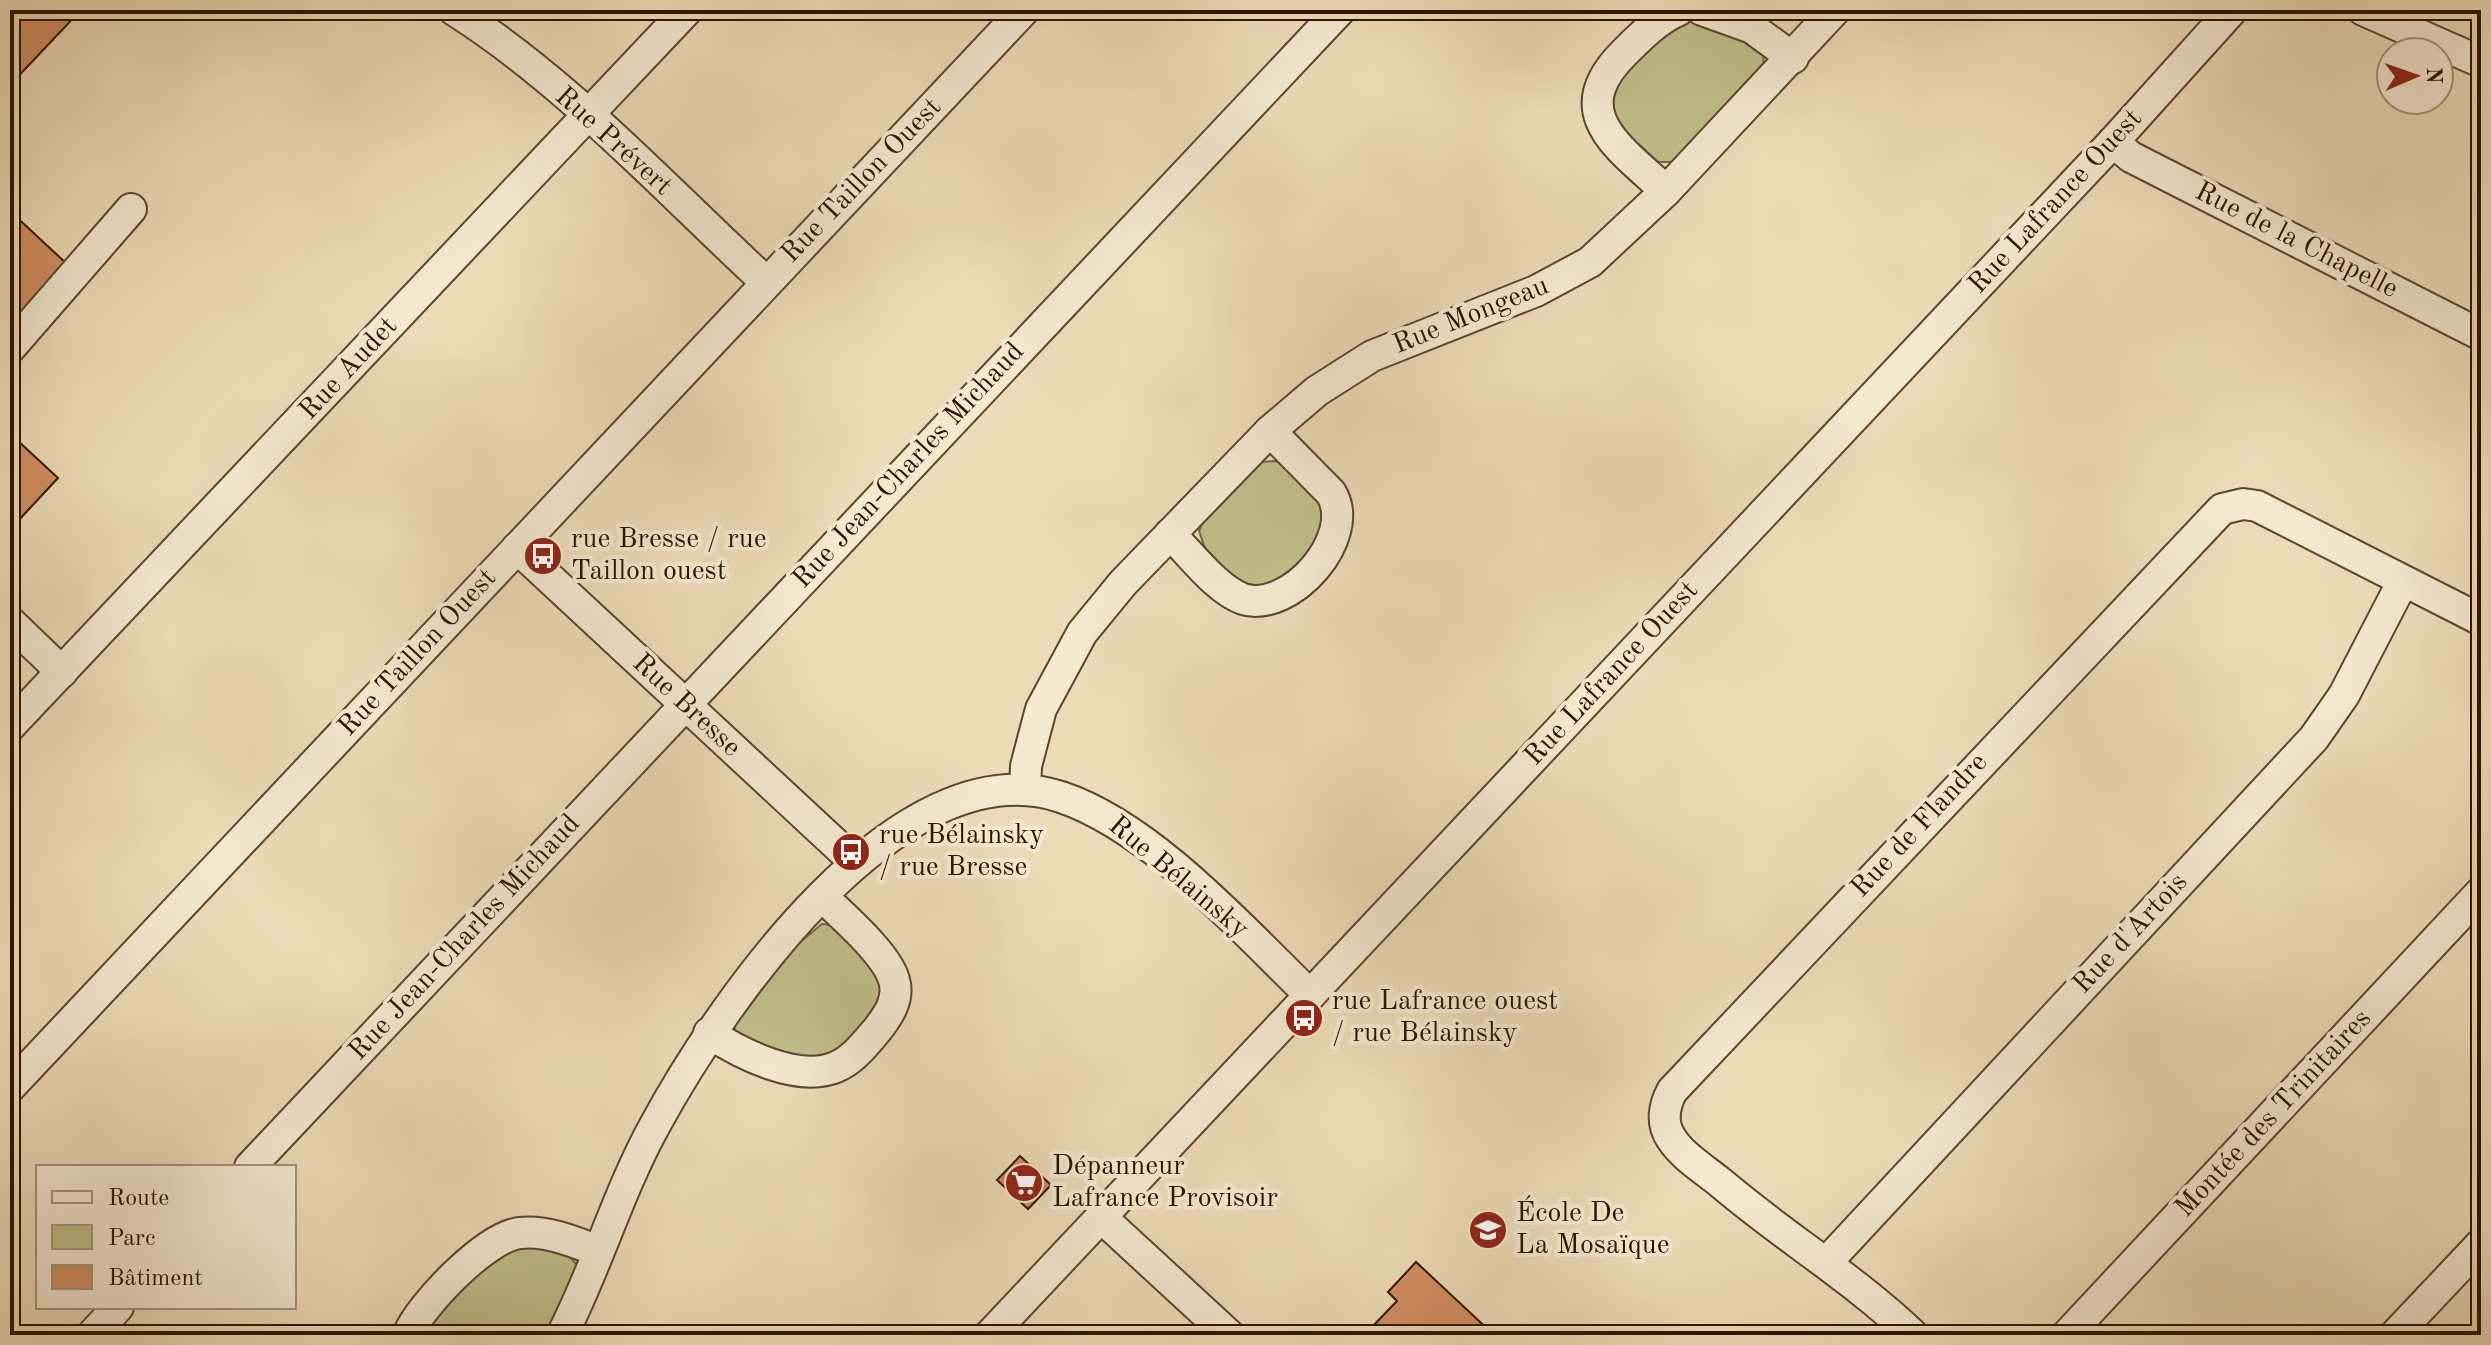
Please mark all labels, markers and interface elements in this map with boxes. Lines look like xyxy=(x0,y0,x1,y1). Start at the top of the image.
north arrow xyxy=(2375,36,2455,116)
text: N xyxy=(2422,67,2444,84)
street label: Rue Prévert xyxy=(549,82,677,202)
street label: Rue Taillon Ouest xyxy=(777,93,947,269)
street label: Rue Lafrance Ouest xyxy=(1964,105,2148,299)
street label: Rue de la Chapelle xyxy=(2190,178,2402,304)
street label: Rue Mongeau xyxy=(1389,272,1553,360)
street label: Rue Audet xyxy=(295,312,403,426)
street label: Rue Jean-Charles Michaud xyxy=(788,338,1030,594)
place label: rue Bresse / rue Taillon ouest xyxy=(571,526,767,586)
bus stop icon: rue Bresse / rue Taillon ouest xyxy=(522,535,564,577)
street label: Rue Taillon Ouest xyxy=(334,564,502,742)
street label: Rue Lafrance Ouest xyxy=(1520,577,1704,771)
street label: Rue Bresse xyxy=(627,649,745,763)
street label: Rue de Flandre xyxy=(1847,749,1993,903)
street label: Rue Jean-Charles Michaud xyxy=(344,810,586,1066)
street label: Rue Bélainsky xyxy=(1103,811,1254,945)
place label: rue Bélainsky / rue Bresse xyxy=(879,822,1044,882)
bus stop icon: rue Bélainsky / rue Bresse xyxy=(830,831,872,873)
street label: Rue d'Artois xyxy=(2068,868,2194,1000)
place label: rue Lafrance ouest / rue Bélainsky xyxy=(1332,988,1558,1048)
bus stop icon: rue Lafrance ouest / rue Bélainsky xyxy=(1283,997,1325,1039)
street label: Montée des Trinitaires xyxy=(2171,1005,2377,1223)
place label: Dépanneur Lafrance Provisoir xyxy=(1052,1153,1278,1213)
supermarket icon: Dépanneur Lafrance Provisoir xyxy=(1003,1162,1045,1204)
legend xyxy=(36,1165,296,1309)
text: Route xyxy=(108,1187,169,1211)
place label: École De La Mosaïque xyxy=(1516,1195,1670,1260)
school or university icon: École De La Mosaïque xyxy=(1467,1209,1509,1251)
text: Parc xyxy=(108,1227,155,1251)
text: Bâtiment xyxy=(108,1267,203,1291)

